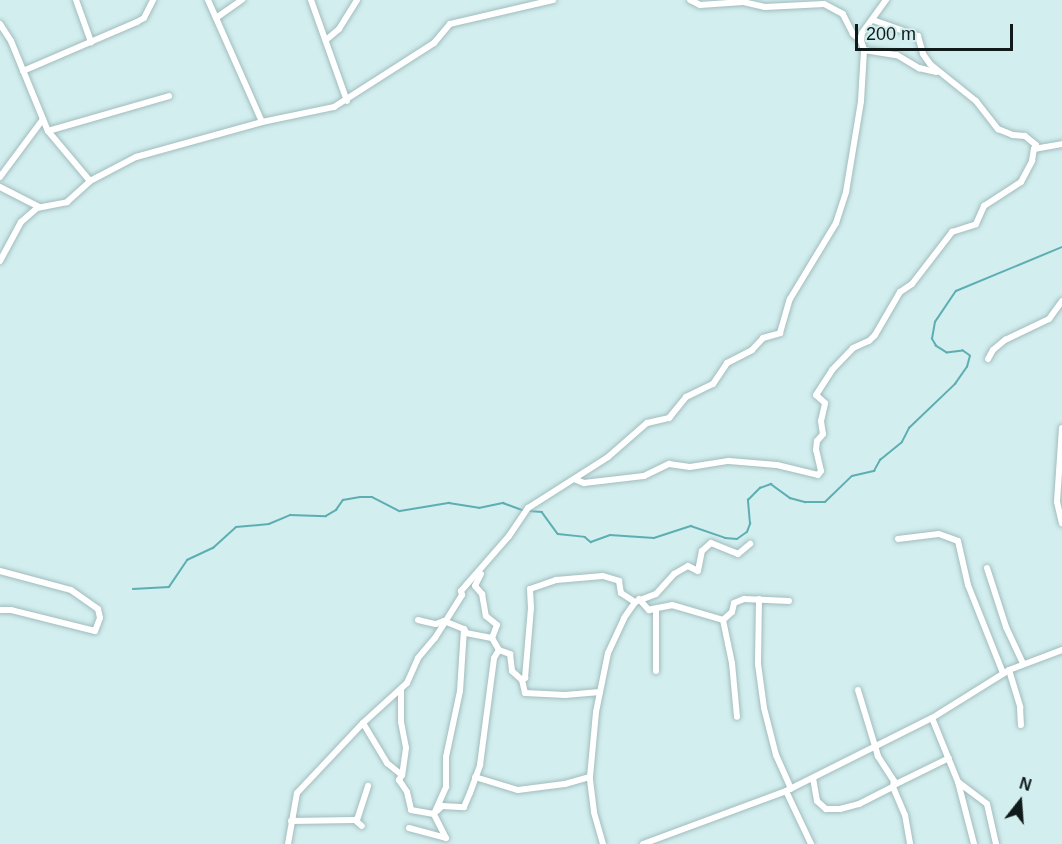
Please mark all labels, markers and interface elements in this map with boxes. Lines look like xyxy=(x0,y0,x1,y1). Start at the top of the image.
scale bar xyxy=(858,12,1016,50)
text: 200 m xyxy=(866,24,916,44)
north arrow xyxy=(990,772,1050,832)
text: N xyxy=(1017,774,1033,794)

